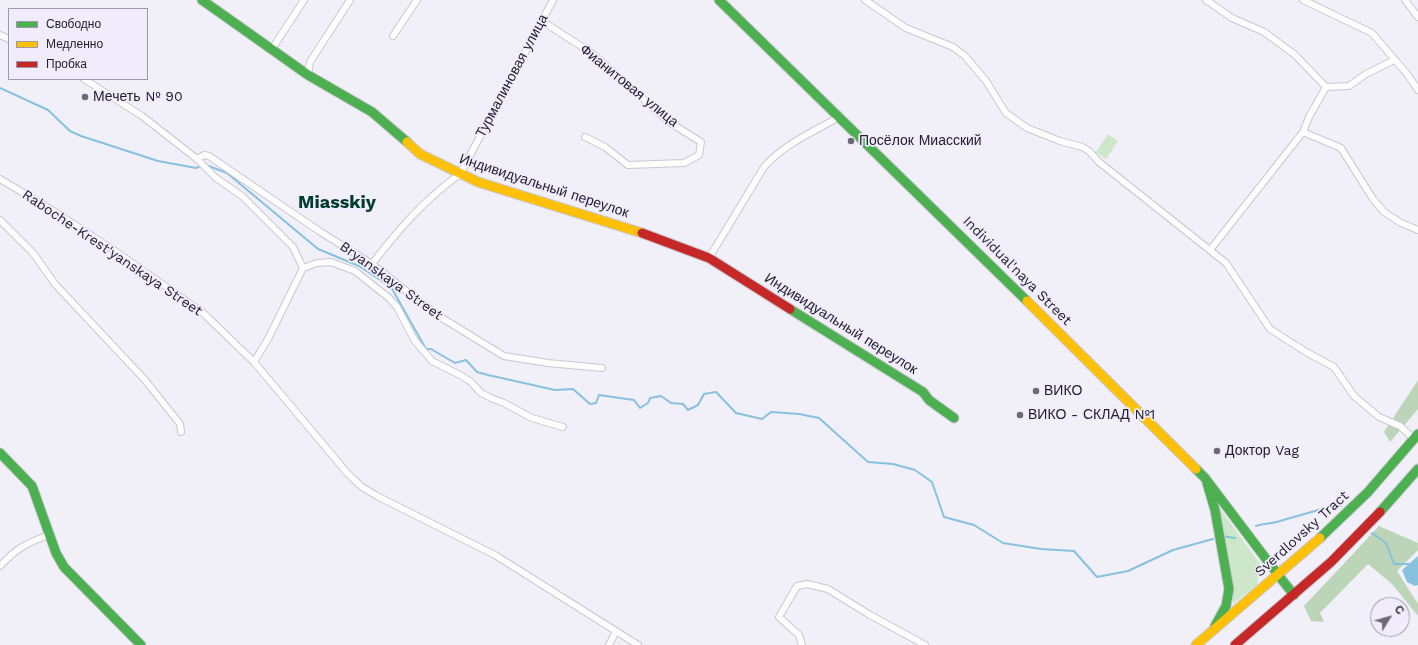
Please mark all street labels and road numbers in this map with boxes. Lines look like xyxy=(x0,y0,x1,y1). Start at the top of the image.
street label: Турмалиновая улица xyxy=(472,11,552,141)
street label: Фианитовая улица xyxy=(576,41,682,131)
street label: Индивидуальный переулок xyxy=(457,151,631,221)
street label: Raboche-Krest'yanskaya Street xyxy=(19,186,205,320)
street label: Individual'naya Street xyxy=(959,213,1075,329)
street label: Bryanskaya Street xyxy=(336,238,446,324)
street label: Индивидуальный переулок xyxy=(761,270,921,378)
street label: Sverdlovsky Tract xyxy=(1252,488,1352,580)

